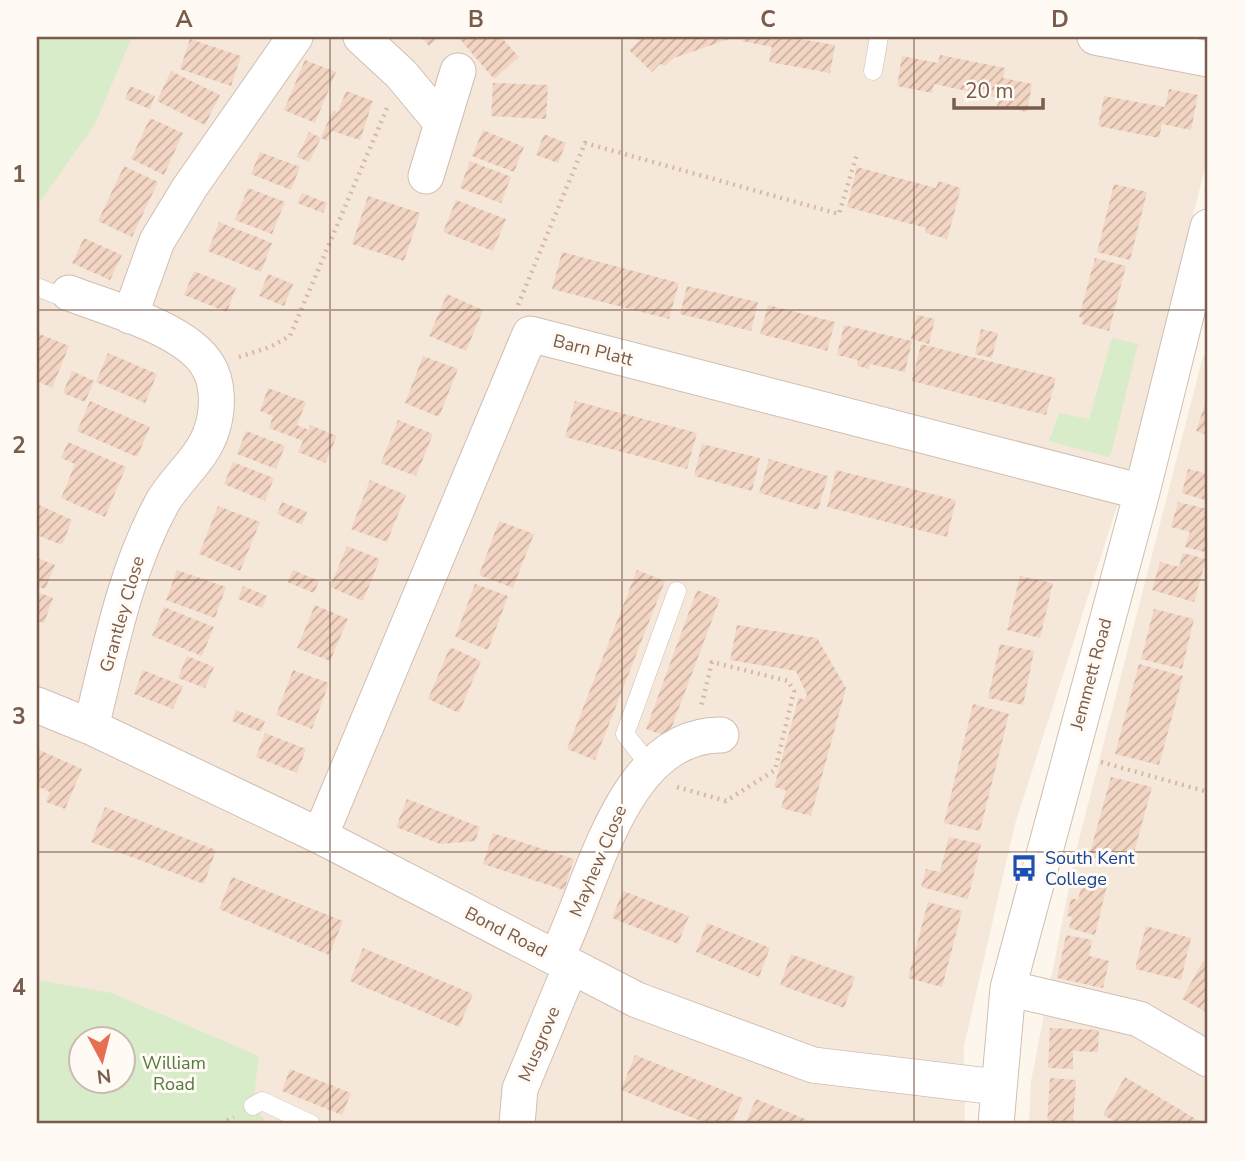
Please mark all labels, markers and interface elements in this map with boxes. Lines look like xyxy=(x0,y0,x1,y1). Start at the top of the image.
text: A xyxy=(175,4,193,35)
text: B xyxy=(468,4,484,35)
text: C xyxy=(760,4,776,35)
text: D xyxy=(1051,4,1069,35)
scale bar xyxy=(954,66,1044,110)
text: 20 m xyxy=(965,77,1014,105)
text: 1 xyxy=(12,159,26,190)
street label: Barn Platt xyxy=(550,328,636,372)
text: 2 xyxy=(12,430,26,461)
street label: Grantley Close xyxy=(94,553,150,675)
street label: Jemmett Road xyxy=(1064,616,1117,733)
text: 3 xyxy=(12,701,26,732)
street label: Mayhew Close xyxy=(564,801,632,921)
place label: South Kent College xyxy=(1045,846,1135,891)
bus stop icon: South Kent College xyxy=(1009,853,1039,883)
street label: Bond Road xyxy=(461,901,551,963)
text: 4 xyxy=(12,972,26,1003)
street label: Musgrove xyxy=(512,1003,566,1085)
north arrow xyxy=(66,1024,136,1094)
park label: William Road xyxy=(142,1051,206,1096)
text: N xyxy=(95,1062,113,1090)

